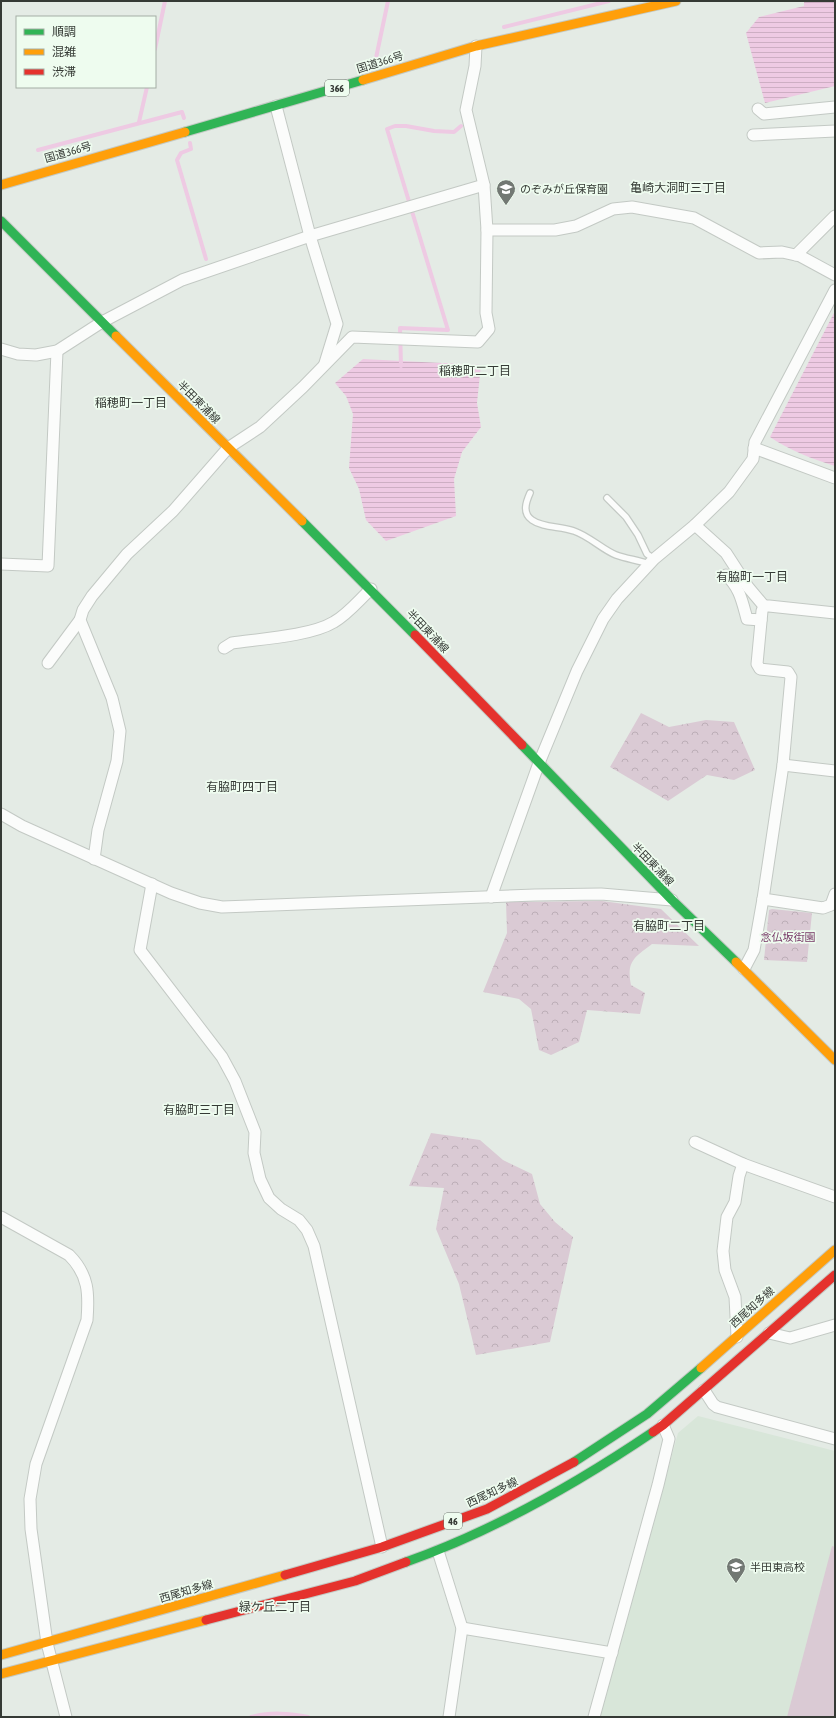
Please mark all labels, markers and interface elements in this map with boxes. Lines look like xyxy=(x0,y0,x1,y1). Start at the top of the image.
legend xyxy=(16,16,156,88)
text: 順調 xyxy=(52,25,76,39)
text: 混雑 xyxy=(52,45,76,59)
street label: 国道366号 xyxy=(355,49,405,75)
text: 渋滞 xyxy=(52,65,76,79)
road number: 366 xyxy=(325,80,349,96)
street label: 国道366号 xyxy=(43,140,93,164)
school or university icon: のぞみが丘保育園 xyxy=(495,178,517,206)
district label: 亀崎大洞町三丁目 xyxy=(630,181,726,195)
place label: のぞみが丘保育園 xyxy=(520,183,608,195)
district label: 稲穂町二丁目 xyxy=(439,364,511,378)
street label: 半田東浦線 xyxy=(175,378,223,426)
district label: 稲穂町一丁目 xyxy=(95,396,167,410)
district label: 有脇町一丁目 xyxy=(716,570,788,584)
street label: 半田東浦線 xyxy=(405,607,451,655)
district label: 有脇町四丁目 xyxy=(206,780,278,794)
street label: 半田東浦線 xyxy=(630,840,676,888)
district label: 有脇町二丁目 xyxy=(633,919,705,933)
park label: 念仏坂街園 xyxy=(761,931,816,943)
district label: 有脇町三丁目 xyxy=(163,1103,235,1117)
street label: 西尾知多線 xyxy=(728,1284,776,1330)
street label: 西尾知多線 xyxy=(465,1475,519,1509)
road number: 46 xyxy=(444,1513,462,1529)
school or university icon: 半田東高校 xyxy=(725,1556,747,1584)
place label: 半田東高校 xyxy=(750,1561,805,1573)
street label: 西尾知多線 xyxy=(158,1578,214,1604)
district label: 緑ケ丘二丁目 xyxy=(239,1600,311,1614)

